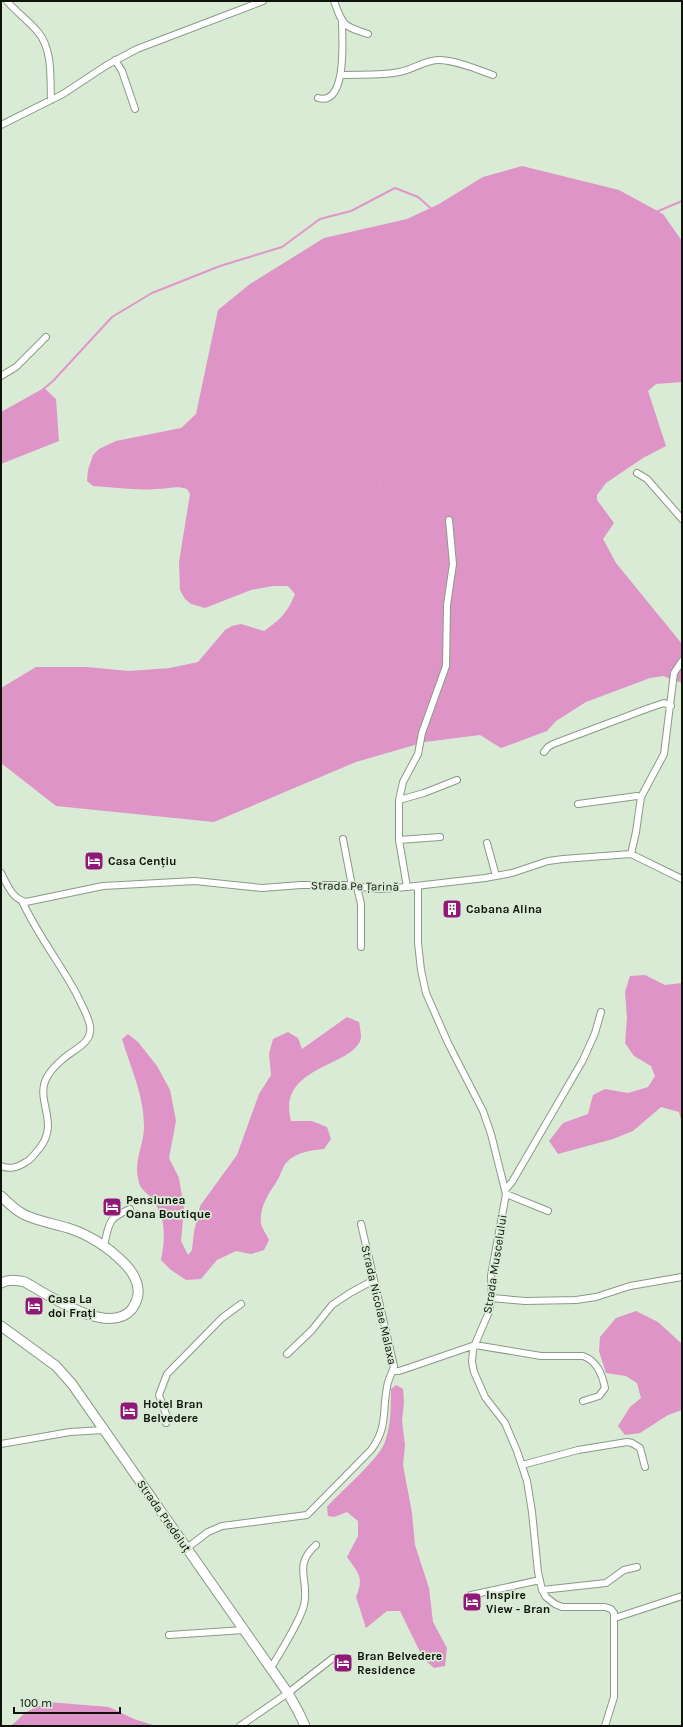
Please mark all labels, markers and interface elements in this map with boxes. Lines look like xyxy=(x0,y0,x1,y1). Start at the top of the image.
hotel icon: Casa Cențiu xyxy=(83,850,105,872)
place label: Casa Cențiu xyxy=(108,854,177,868)
street label: Strada Pe Țarină xyxy=(311,878,399,895)
building icon: Cabana Alina xyxy=(441,898,463,920)
place label: Cabana Alina xyxy=(466,902,542,916)
place label: Pensiunea Oana Boutique xyxy=(126,1193,211,1221)
hotel icon: Pensiunea Oana Boutique xyxy=(101,1196,123,1218)
street label: Strada Muscelului xyxy=(480,1213,510,1315)
street label: Strada Nicolae Malaxa xyxy=(358,1244,400,1366)
place label: Casa La doi Frați xyxy=(48,1292,96,1320)
hotel icon: Casa La doi Frați xyxy=(23,1295,45,1317)
place label: Hotel Bran Belvedere xyxy=(143,1397,203,1425)
hotel icon: Hotel Bran Belvedere xyxy=(118,1400,140,1422)
street label: Strada Predeluț xyxy=(134,1477,194,1555)
place label: Inspire View - Bran xyxy=(486,1588,550,1616)
hotel icon: Inspire View - Bran xyxy=(461,1591,483,1613)
place label: Bran Belvedere Residence xyxy=(357,1649,442,1677)
hotel icon: Bran Belvedere Residence xyxy=(332,1652,354,1674)
scale bar xyxy=(14,1689,120,1715)
text: 100 m xyxy=(20,1696,52,1710)

